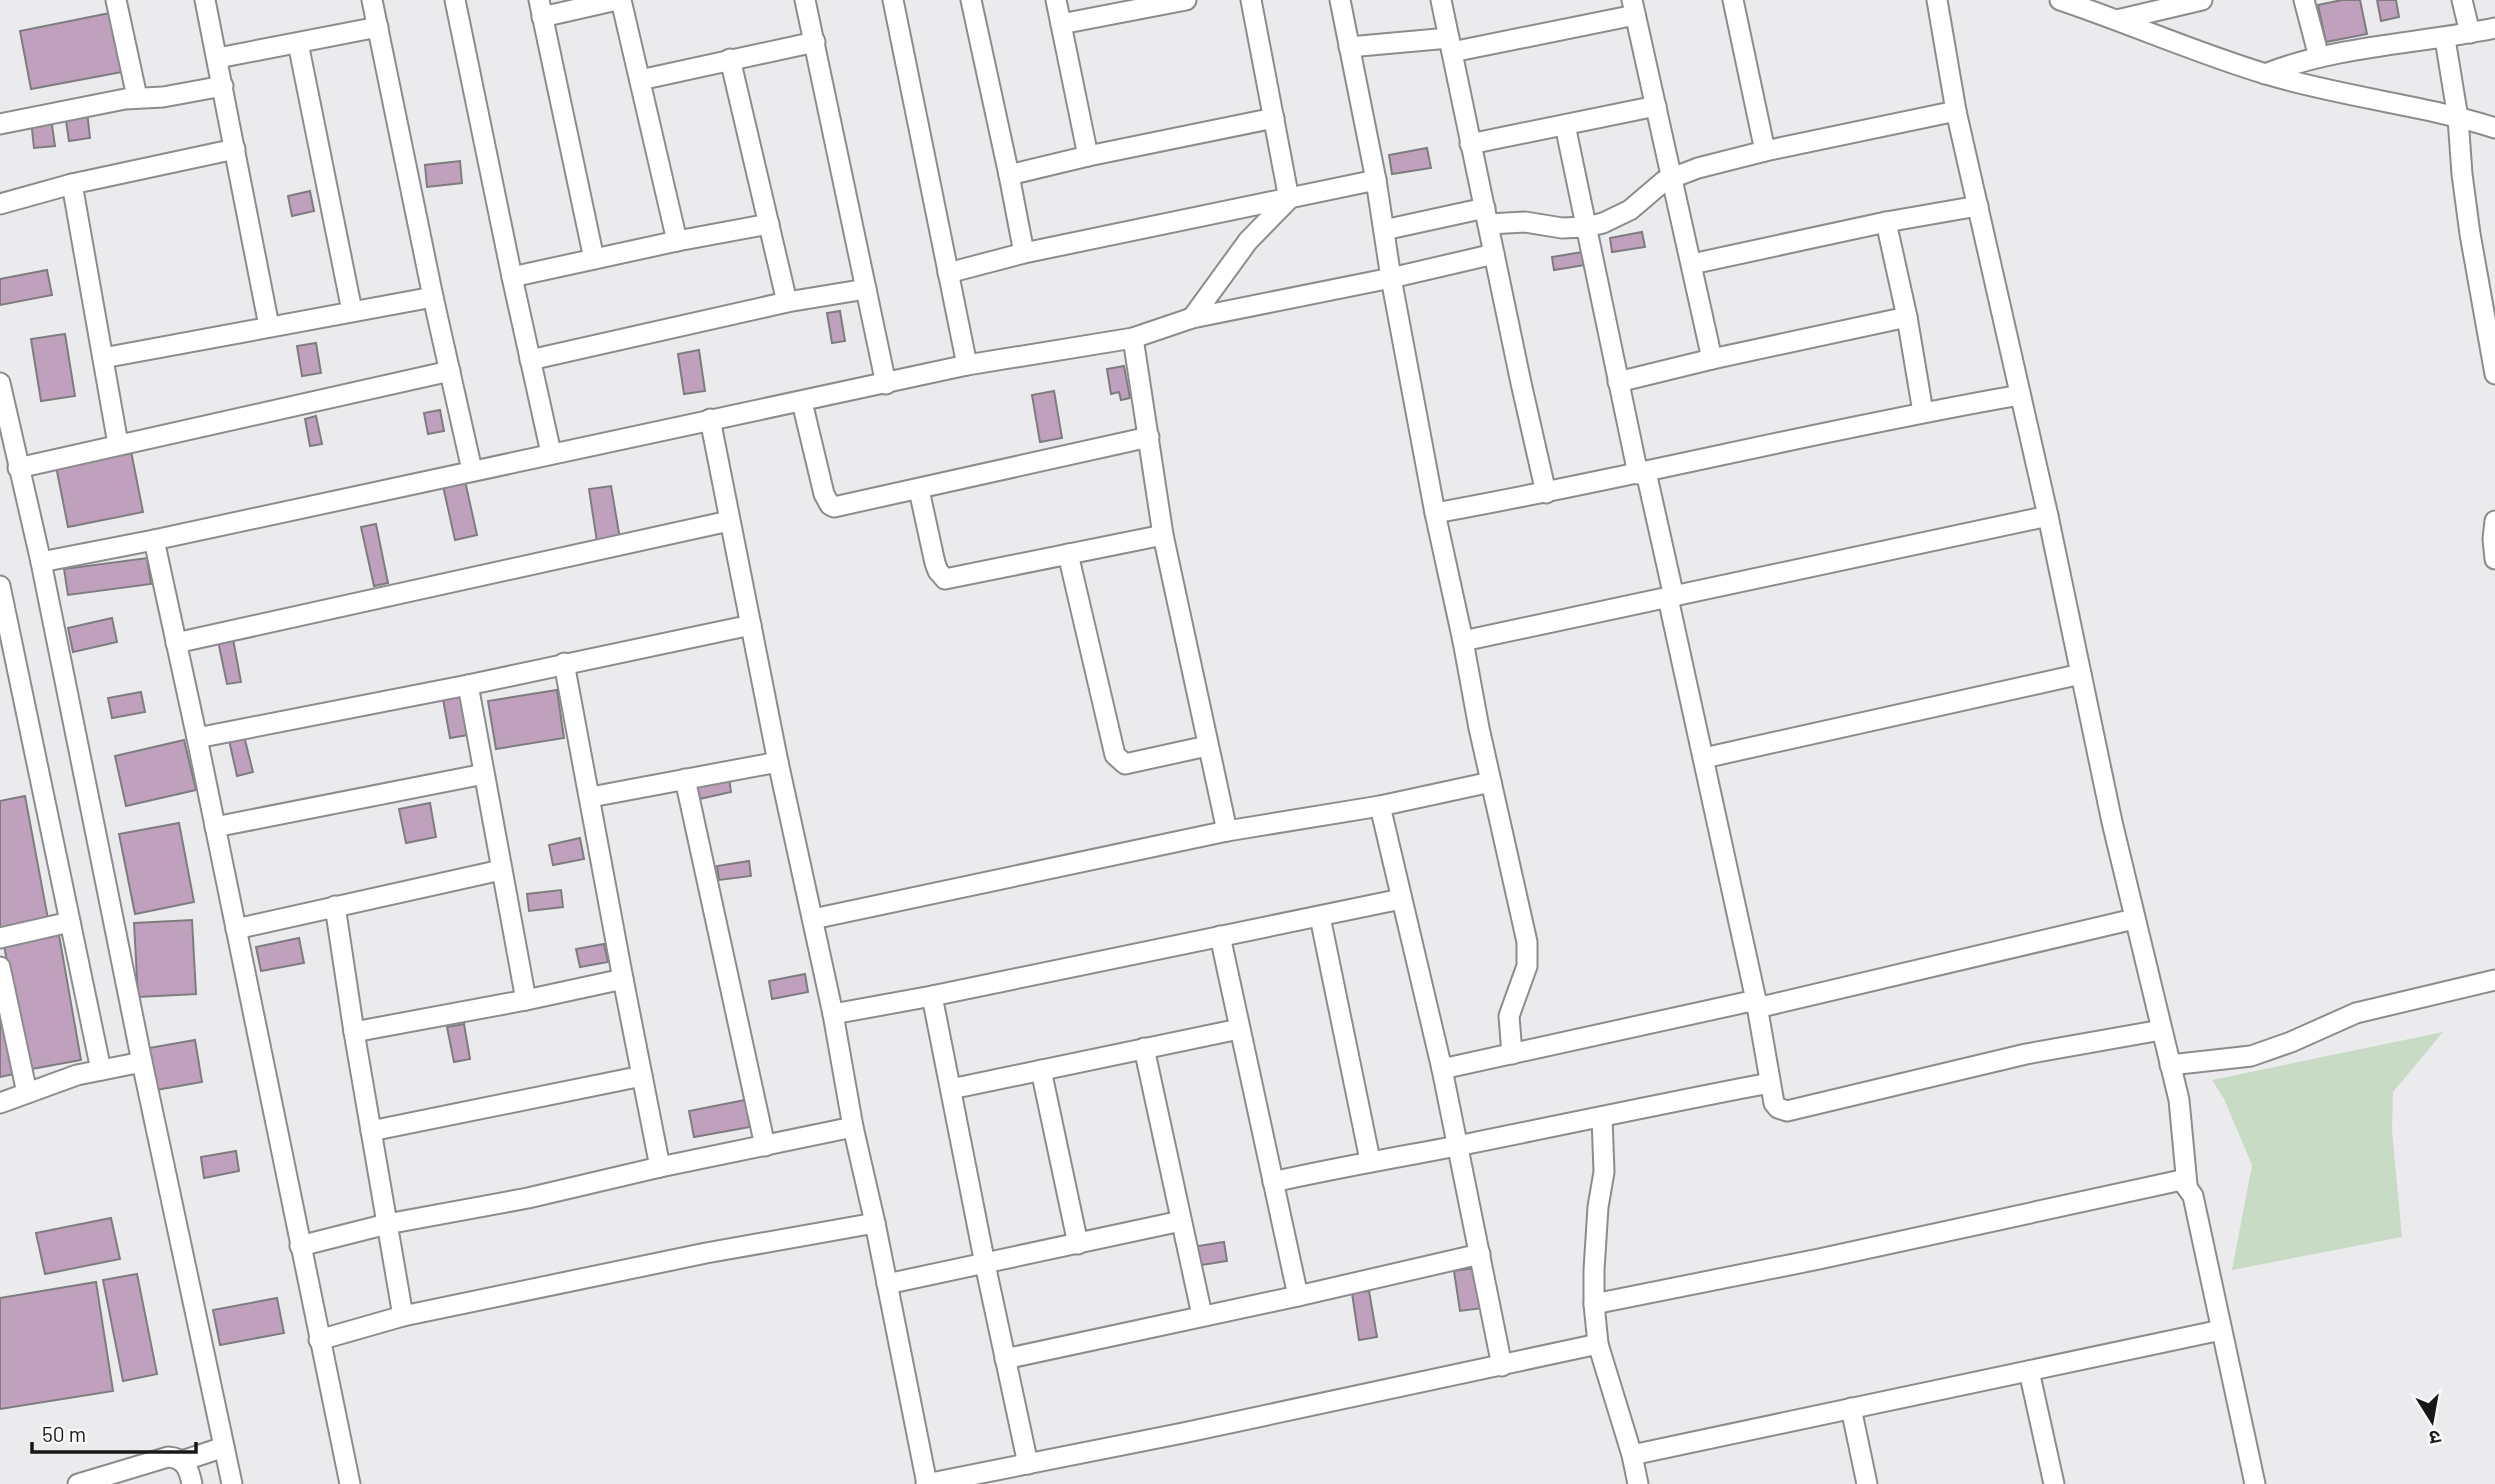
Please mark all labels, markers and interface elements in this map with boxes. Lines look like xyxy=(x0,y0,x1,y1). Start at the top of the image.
north arrow xyxy=(2397,1386,2467,1456)
scale bar xyxy=(32,1410,196,1454)
text: 50 m xyxy=(42,1421,86,1446)
text: उ xyxy=(2427,1426,2443,1451)

